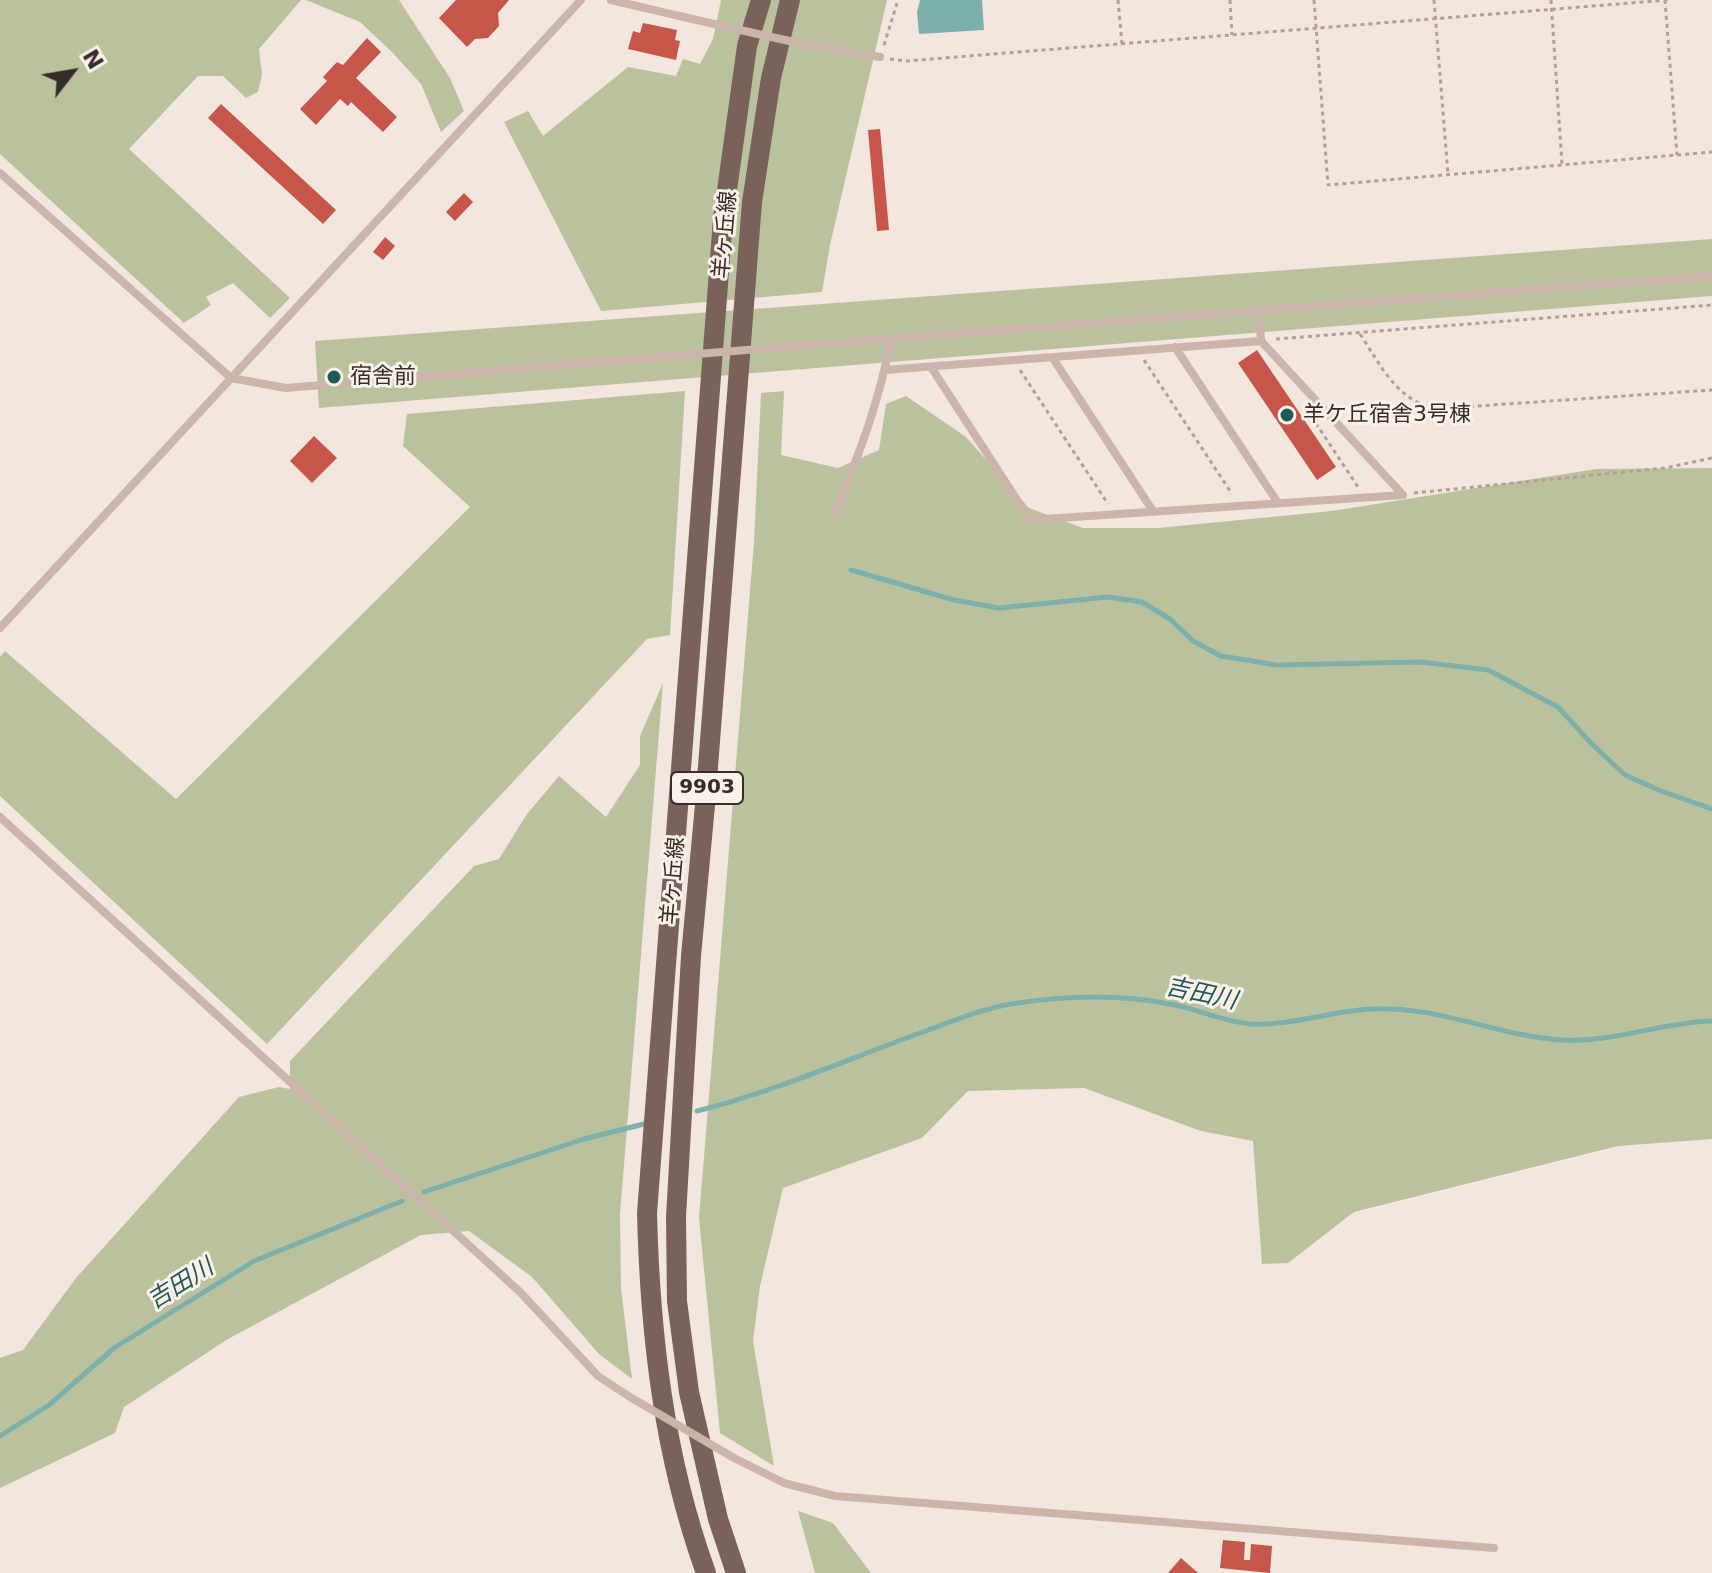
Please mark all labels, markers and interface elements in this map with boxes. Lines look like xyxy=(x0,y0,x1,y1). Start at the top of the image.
north arrow xyxy=(32,32,112,112)
text: N xyxy=(78,45,108,74)
street label: 羊ヶ丘線 xyxy=(709,190,743,280)
place label: 宿舎前 xyxy=(350,364,416,390)
marker: 宿舎前 xyxy=(325,368,343,386)
place label: 羊ケ丘宿舎3号棟 xyxy=(1303,402,1471,428)
marker: 羊ケ丘宿舎3号棟 xyxy=(1278,406,1296,424)
road number: 9903 xyxy=(671,772,743,804)
street label: 羊ヶ丘線 xyxy=(657,836,691,926)
water label: 吉田川 xyxy=(1163,973,1239,1017)
water label: 吉田川 xyxy=(143,1254,219,1316)

